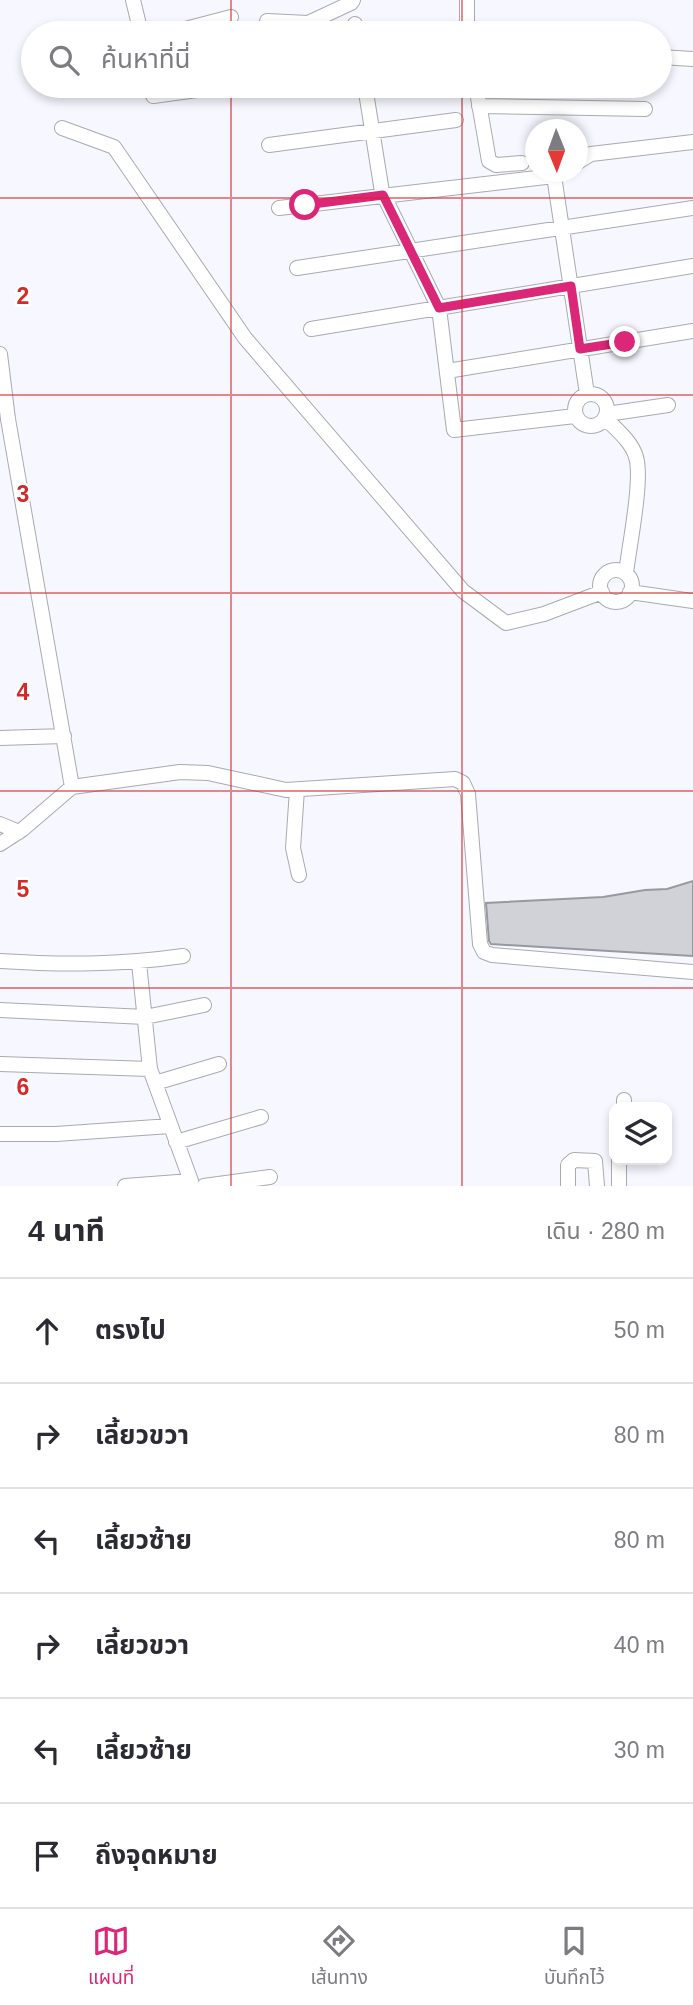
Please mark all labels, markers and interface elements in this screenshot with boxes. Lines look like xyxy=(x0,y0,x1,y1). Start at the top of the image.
search box xyxy=(21,21,672,98)
icon: search xyxy=(45,41,83,79)
text: ค้นหาที่นี่ xyxy=(101,44,191,74)
north arrow xyxy=(525,119,588,182)
route start xyxy=(289,189,320,220)
text: 2 xyxy=(17,283,29,309)
route end xyxy=(609,326,640,357)
text: 3 xyxy=(17,481,29,507)
text: 4 xyxy=(17,679,30,705)
text: 5 xyxy=(17,876,30,902)
text: 6 xyxy=(17,1074,29,1100)
map controls xyxy=(609,1102,672,1165)
button: layers xyxy=(609,1102,672,1165)
text: 4 นาที xyxy=(28,1214,105,1247)
text: เดิน · 280 m xyxy=(546,1218,665,1244)
icon: ahead xyxy=(28,1312,66,1350)
text: ตรงไป xyxy=(95,1315,166,1345)
text: 50 m xyxy=(614,1317,665,1343)
icon: right xyxy=(28,1417,66,1455)
text: เลี้ยวขวา xyxy=(95,1420,189,1450)
text: 80 m xyxy=(614,1422,665,1448)
icon: left xyxy=(28,1522,66,1560)
text: เลี้ยวซ้าย xyxy=(95,1525,192,1555)
text: 80 m xyxy=(614,1527,665,1553)
icon: right xyxy=(28,1627,66,1665)
text: เลี้ยวขวา xyxy=(95,1630,189,1660)
text: 40 m xyxy=(614,1632,665,1658)
icon: left xyxy=(28,1732,66,1770)
text: เลี้ยวซ้าย xyxy=(95,1735,192,1765)
text: 30 m xyxy=(614,1737,665,1763)
icon: arrive xyxy=(28,1837,66,1875)
text: ถึงจุดหมาย xyxy=(95,1840,218,1870)
tab: แผนที่ xyxy=(88,1922,134,1993)
tab: เส้นทาง xyxy=(310,1922,368,1993)
tab: บันทึกไว้ xyxy=(544,1922,605,1993)

